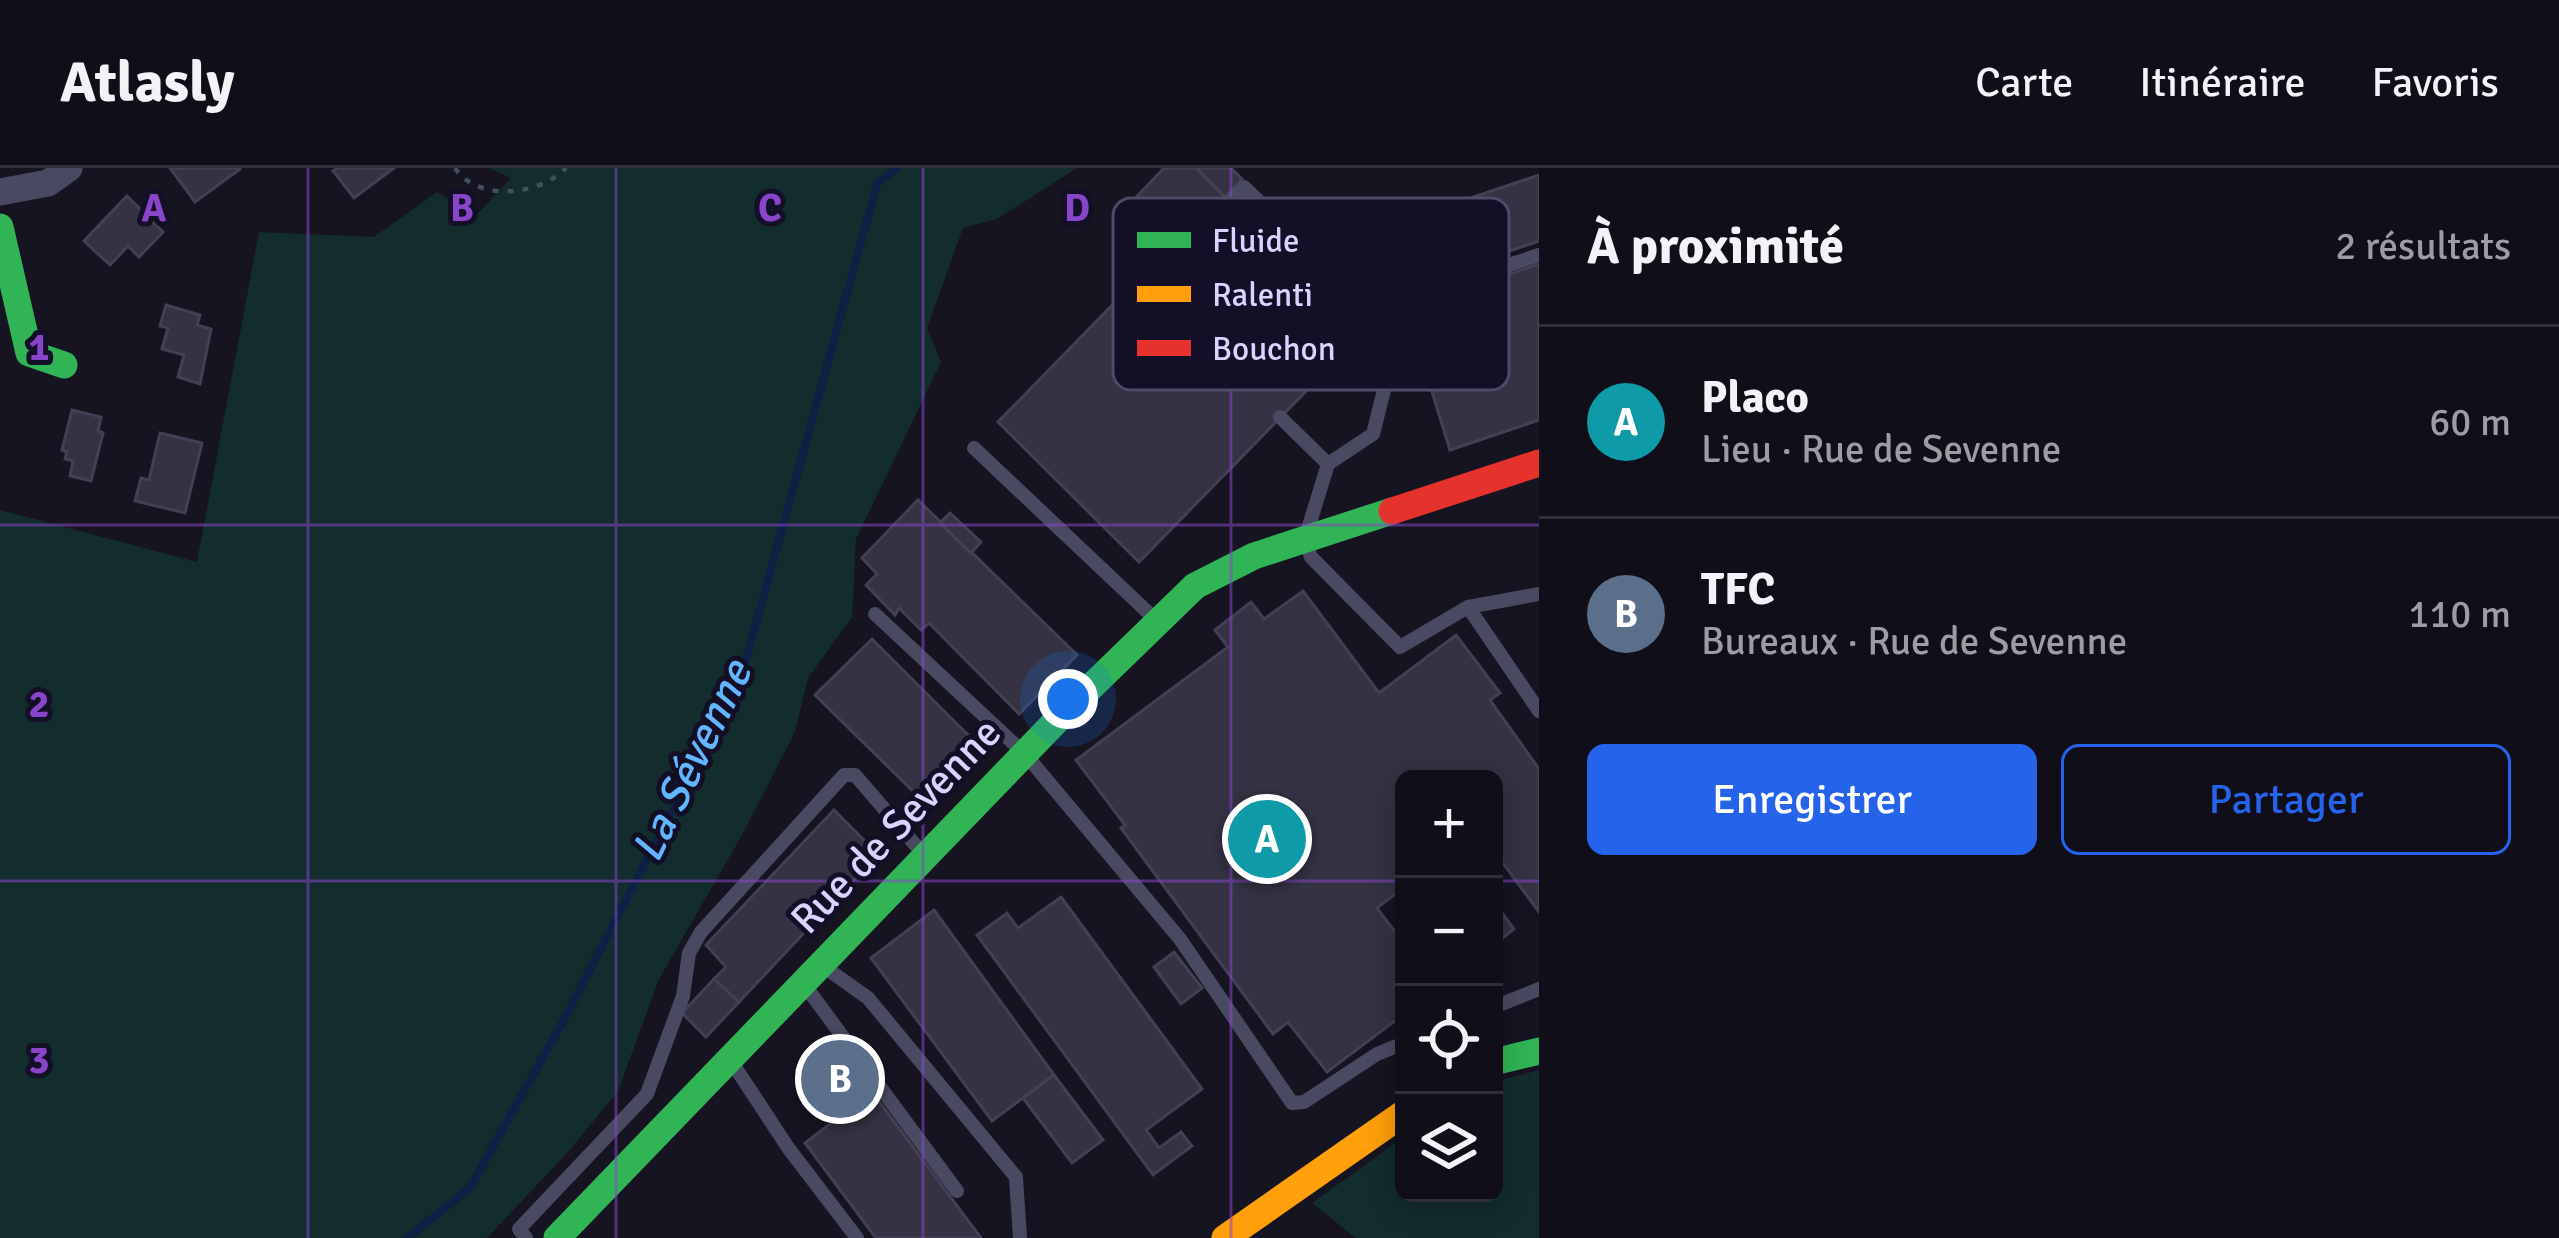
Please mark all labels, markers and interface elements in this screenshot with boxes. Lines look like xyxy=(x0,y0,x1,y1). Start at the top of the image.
text: Atlasly xyxy=(60,47,234,118)
text: Carte xyxy=(1975,57,2073,108)
text: Itinéraire xyxy=(2139,57,2306,108)
text: Favoris xyxy=(2372,57,2499,108)
text: A xyxy=(142,184,167,232)
text: B xyxy=(450,184,474,232)
text: C xyxy=(758,184,782,232)
text: D xyxy=(1064,184,1090,232)
legend xyxy=(1113,198,1509,390)
text: À proximité xyxy=(1587,215,1844,278)
text: Fluide xyxy=(1212,221,1299,262)
text: 2 résultats xyxy=(2335,222,2511,270)
text: Ralenti xyxy=(1212,275,1313,316)
text: 1 xyxy=(28,323,50,371)
text: Bouchon xyxy=(1212,329,1336,370)
text: Placo xyxy=(1701,370,1809,425)
text: A xyxy=(1614,398,1638,446)
text: 60 m xyxy=(2429,398,2511,446)
text: Lieu · Rue de Sevenne xyxy=(1701,425,2061,473)
text: TFC xyxy=(1701,562,1775,617)
text: B xyxy=(1614,590,1638,638)
text: 110 m xyxy=(2408,590,2511,638)
text: Bureaux · Rue de Sevenne xyxy=(1701,617,2127,665)
water label: La Sévenne xyxy=(620,649,765,870)
your location xyxy=(1038,669,1098,729)
text: 2 xyxy=(28,680,50,728)
street label: Rue de Sevenne xyxy=(780,707,1012,945)
button: Enregistrer xyxy=(1587,744,2037,855)
button: Partager xyxy=(2061,744,2511,855)
map controls xyxy=(1395,770,1503,1202)
button: + xyxy=(1395,770,1503,878)
pin: A xyxy=(1228,794,1306,884)
button: − xyxy=(1395,878,1503,986)
button: locate xyxy=(1395,986,1503,1094)
pin: B xyxy=(801,1034,879,1124)
text: 3 xyxy=(28,1036,50,1084)
button: layers xyxy=(1395,1094,1503,1202)

